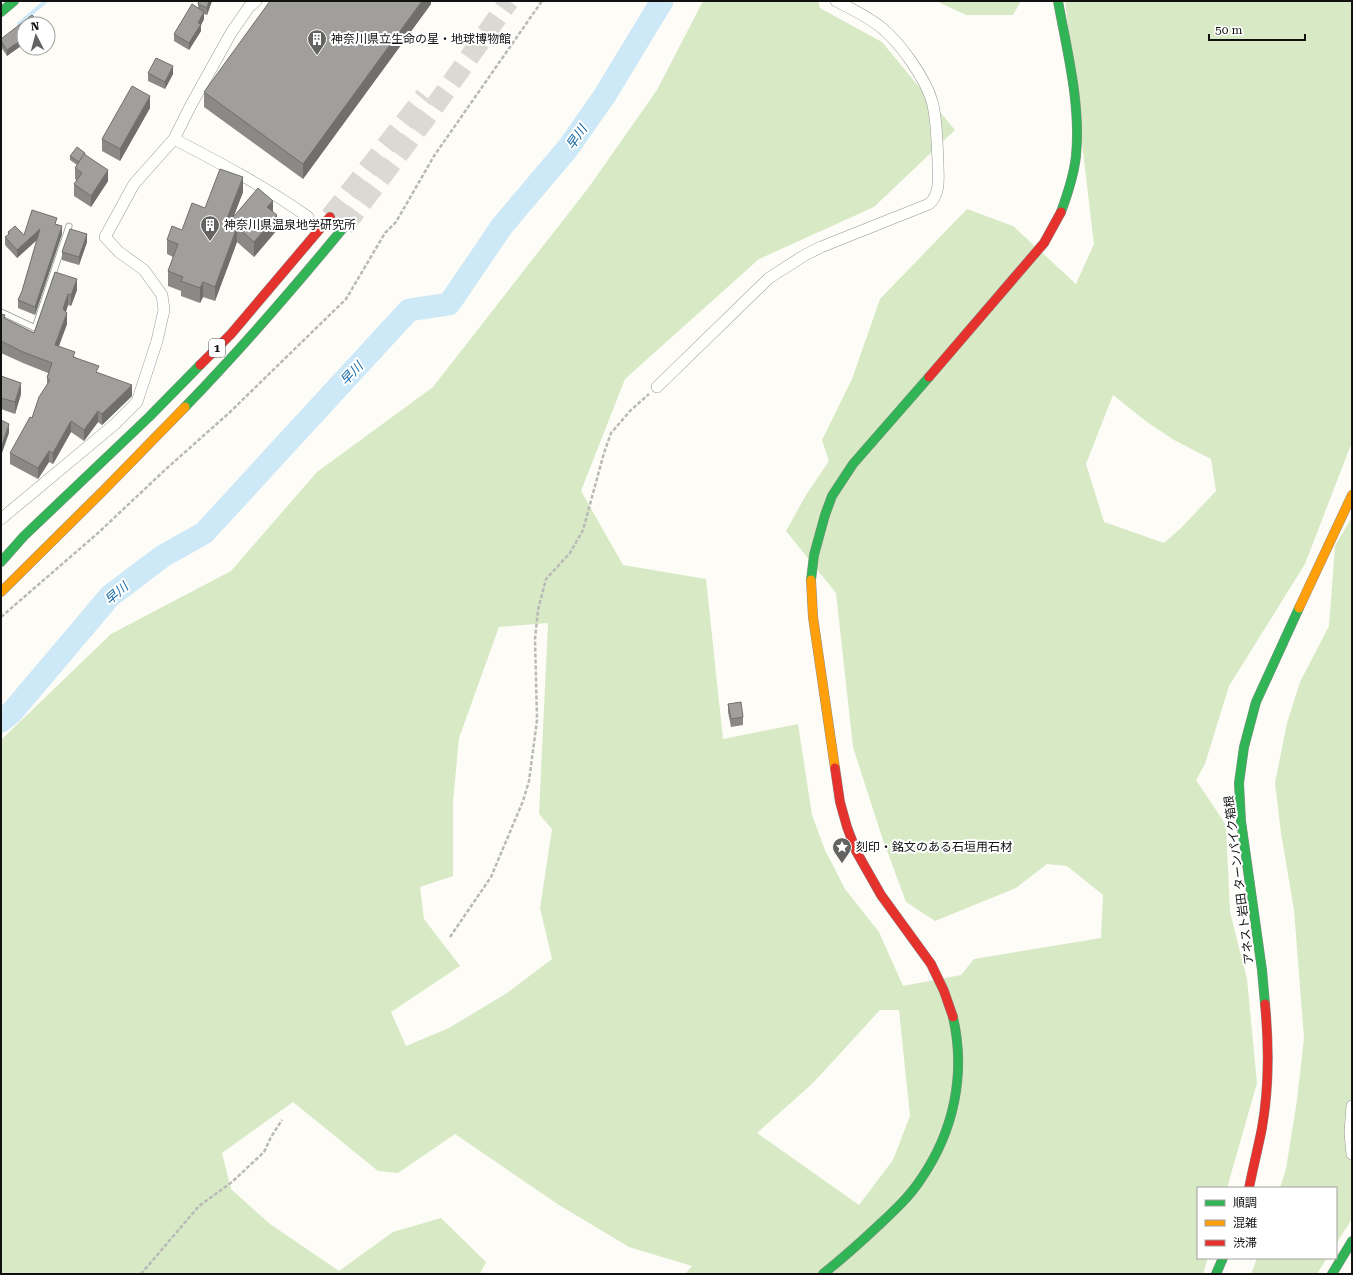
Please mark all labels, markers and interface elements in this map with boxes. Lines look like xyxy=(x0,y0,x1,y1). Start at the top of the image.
north arrow xyxy=(16,16,56,56)
scale bar xyxy=(1209,16,1305,42)
text: N xyxy=(30,20,40,33)
text: 50 m xyxy=(1215,23,1242,37)
building icon: 神奈川県立生命の星・地球博物館 xyxy=(306,28,328,56)
place label: 神奈川県立生命の星・地球博物館 xyxy=(331,32,511,46)
water label: 早川 xyxy=(563,121,591,152)
building icon: 神奈川県温泉地学研究所 xyxy=(199,214,221,242)
place label: 神奈川県温泉地学研究所 xyxy=(224,218,356,232)
road number: 1 xyxy=(209,339,225,357)
water label: 早川 xyxy=(337,357,367,388)
water label: 早川 xyxy=(102,578,133,608)
street label: アネスト岩田 ターンパイク箱根 xyxy=(1222,795,1256,965)
place icon: 刻印・銘文のある石垣用石材 xyxy=(831,836,853,864)
place label: 刻印・銘文のある石垣用石材 xyxy=(856,840,1012,854)
legend xyxy=(1197,1187,1337,1259)
text: 順調 xyxy=(1233,1196,1257,1210)
text: 混雑 xyxy=(1233,1216,1257,1230)
text: 渋滞 xyxy=(1233,1236,1257,1250)

